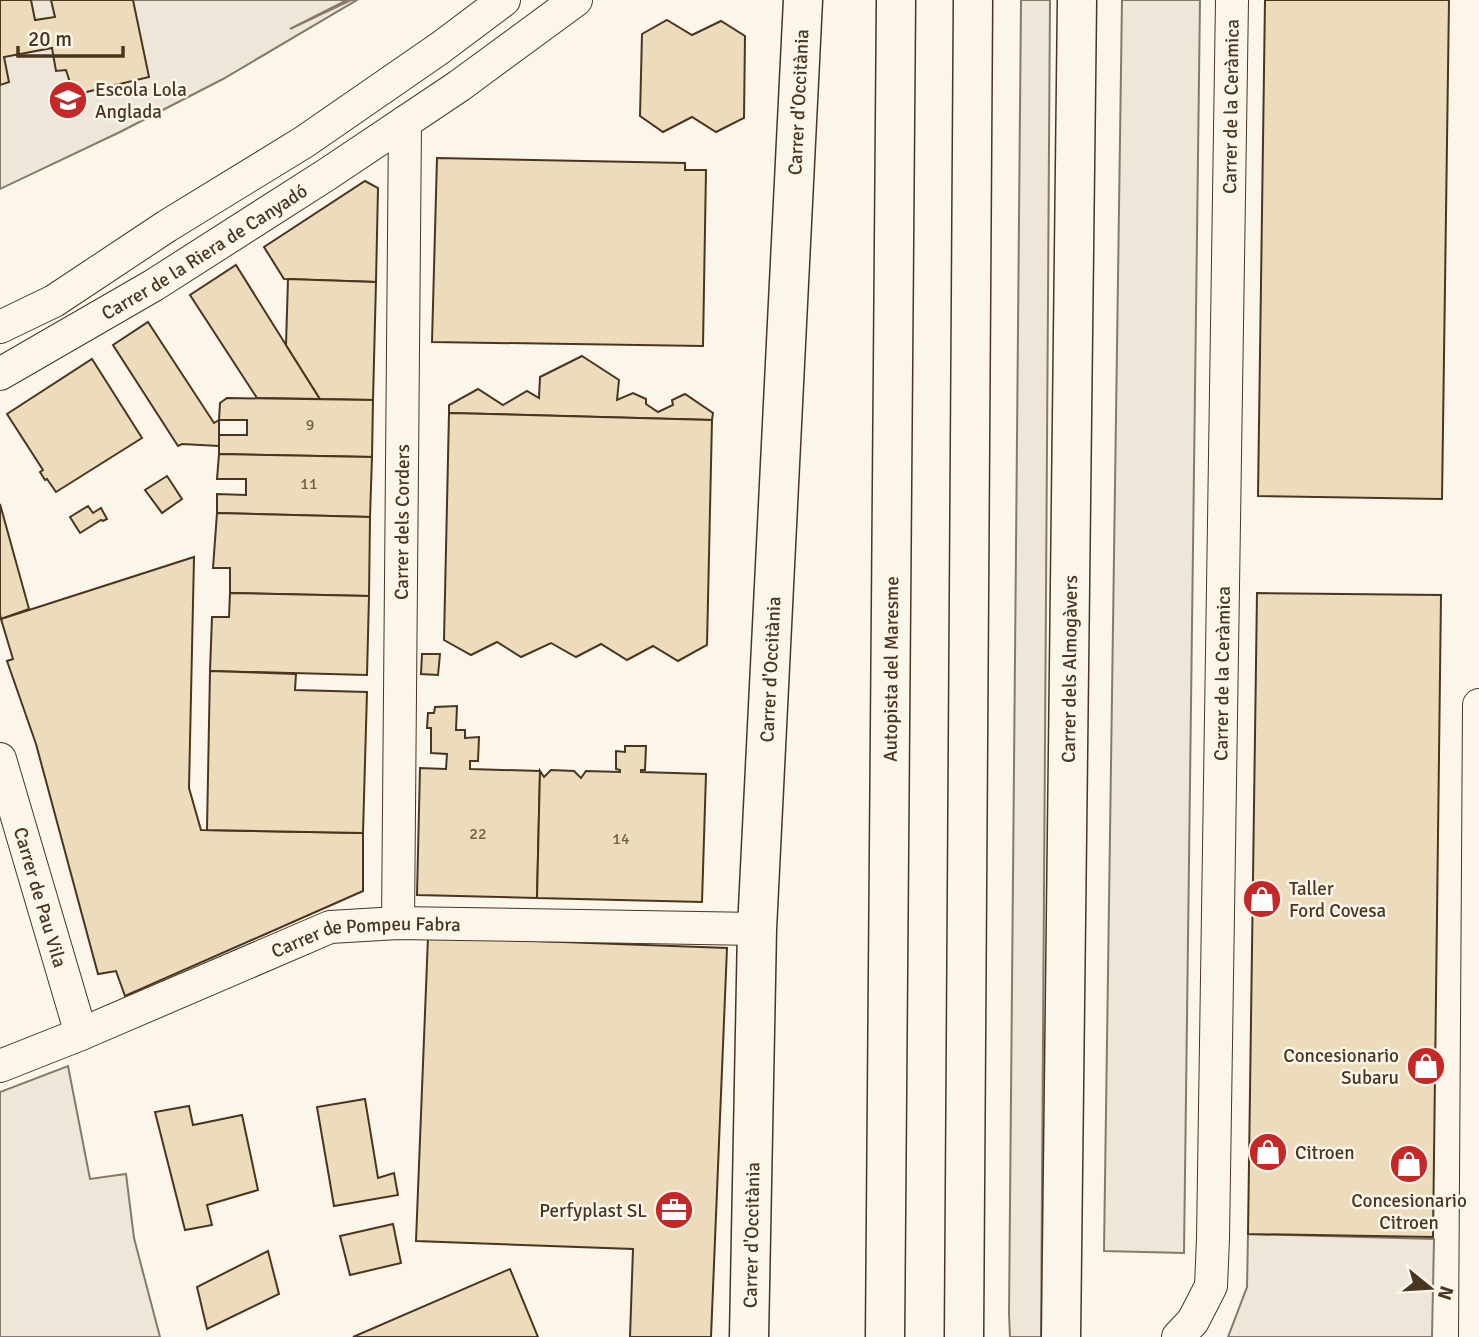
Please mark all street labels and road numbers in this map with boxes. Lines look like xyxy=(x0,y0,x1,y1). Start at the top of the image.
street label: Carrer de la Ceràmica xyxy=(1218,19,1245,194)
street label: Carrer d'Occitània xyxy=(783,28,815,176)
street label: Carrer de la Riera de Canyadó xyxy=(97,179,312,326)
street label: Carrer dels Corders xyxy=(390,444,415,600)
street label: Carrer dels Almogàvers xyxy=(1057,575,1083,763)
street label: Autopista del Maresme xyxy=(879,576,904,762)
street label: Carrer de la Ceràmica xyxy=(1209,586,1236,761)
street label: Carrer d'Occitània xyxy=(755,596,786,743)
street label: Carrer de Pau Vila xyxy=(8,824,72,970)
street label: Carrer de Pompeu Fabra xyxy=(268,912,461,964)
street label: Carrer d'Occitània xyxy=(739,1162,765,1308)

